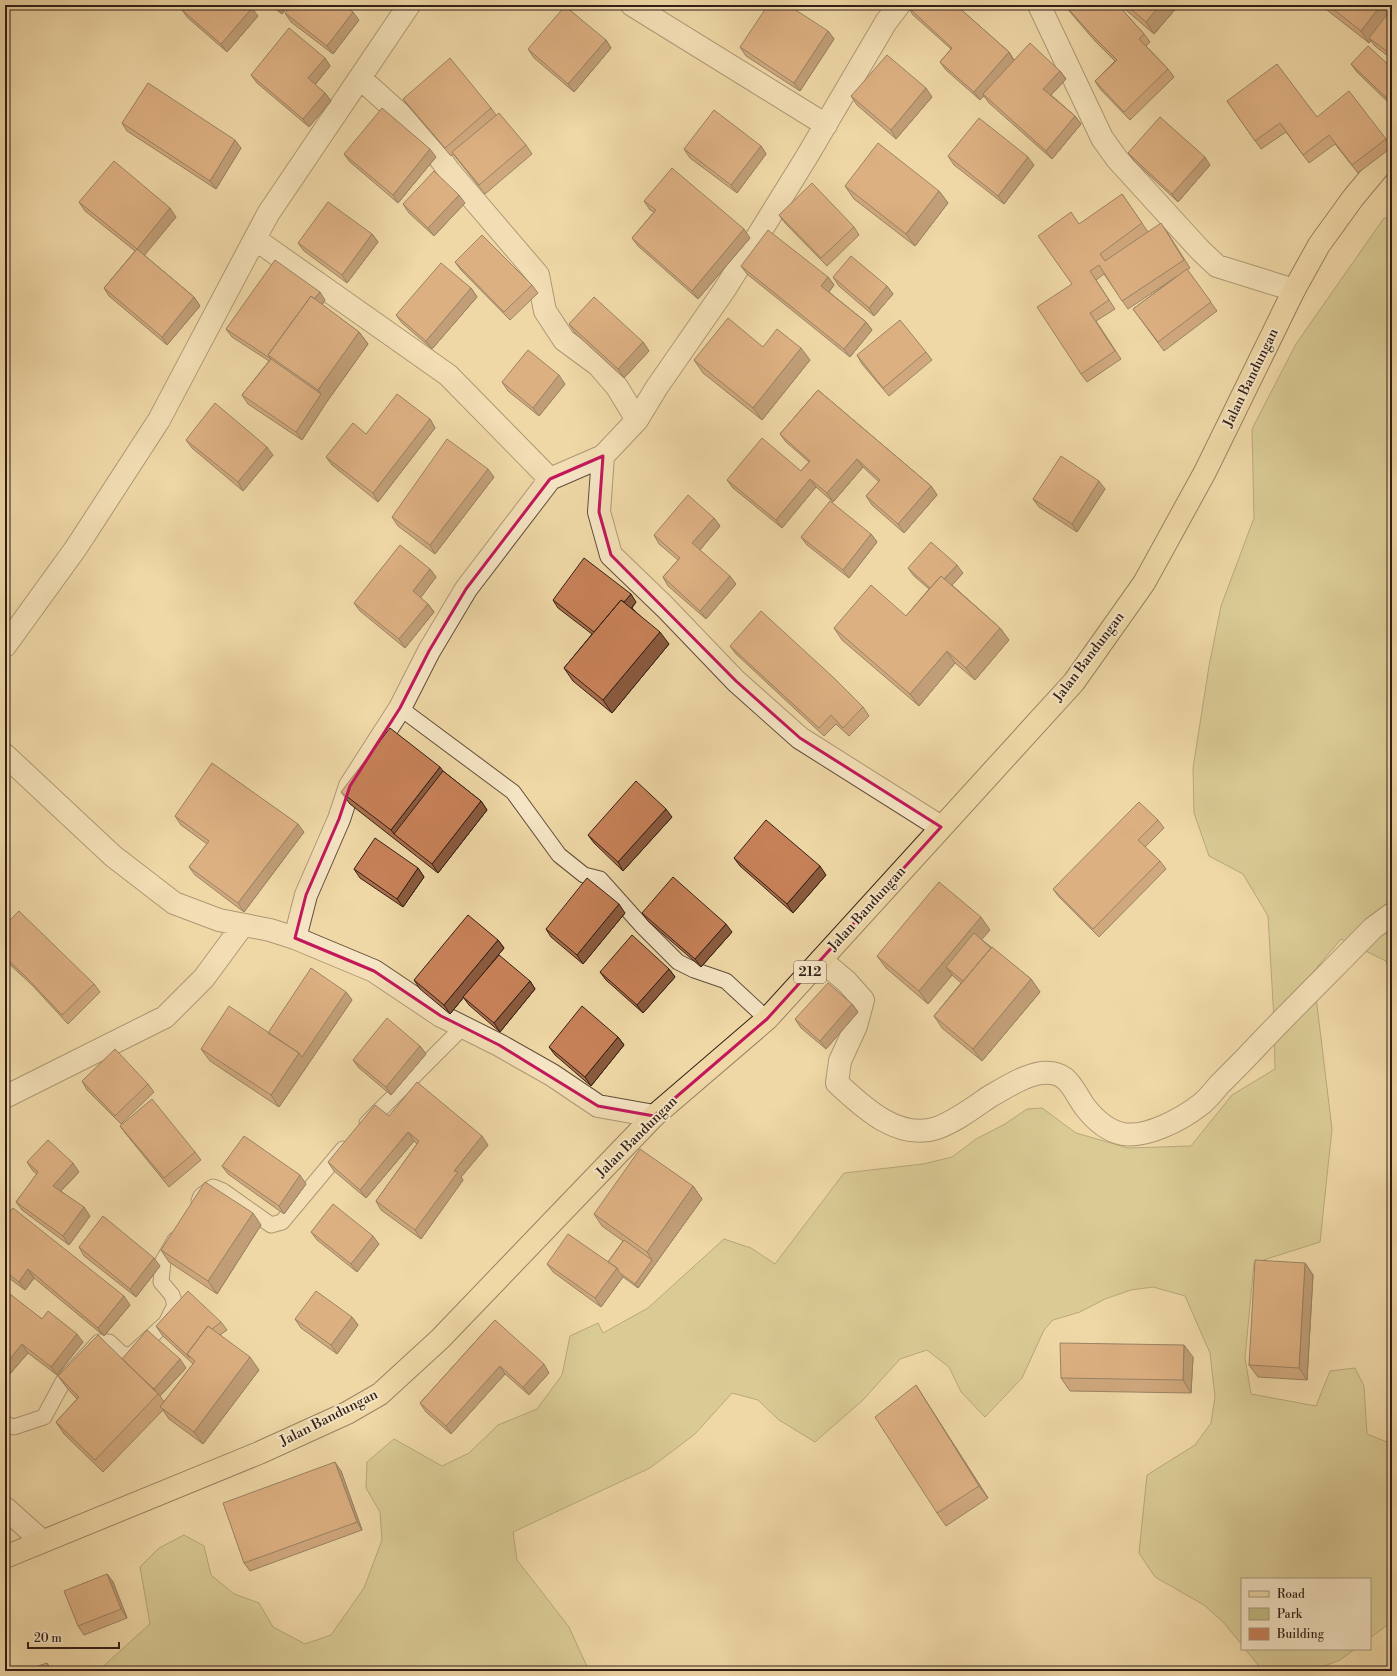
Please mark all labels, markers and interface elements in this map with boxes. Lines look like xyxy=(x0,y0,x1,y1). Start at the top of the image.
street label: Jalan Bandungan xyxy=(1219,325,1283,431)
street label: Jalan Bandungan xyxy=(1049,608,1129,706)
street label: Jalan Bandungan xyxy=(824,862,910,956)
road number: 212 xyxy=(794,961,826,983)
street label: Jalan Bandungan xyxy=(592,1092,682,1182)
street label: Jalan Bandungan xyxy=(276,1385,382,1451)
legend xyxy=(1241,1578,1371,1650)
text: Road xyxy=(1277,1587,1305,1602)
text: Park xyxy=(1277,1607,1303,1622)
scale bar xyxy=(28,1624,119,1650)
text: Building xyxy=(1276,1627,1325,1642)
text: 20 m xyxy=(34,1631,62,1646)

